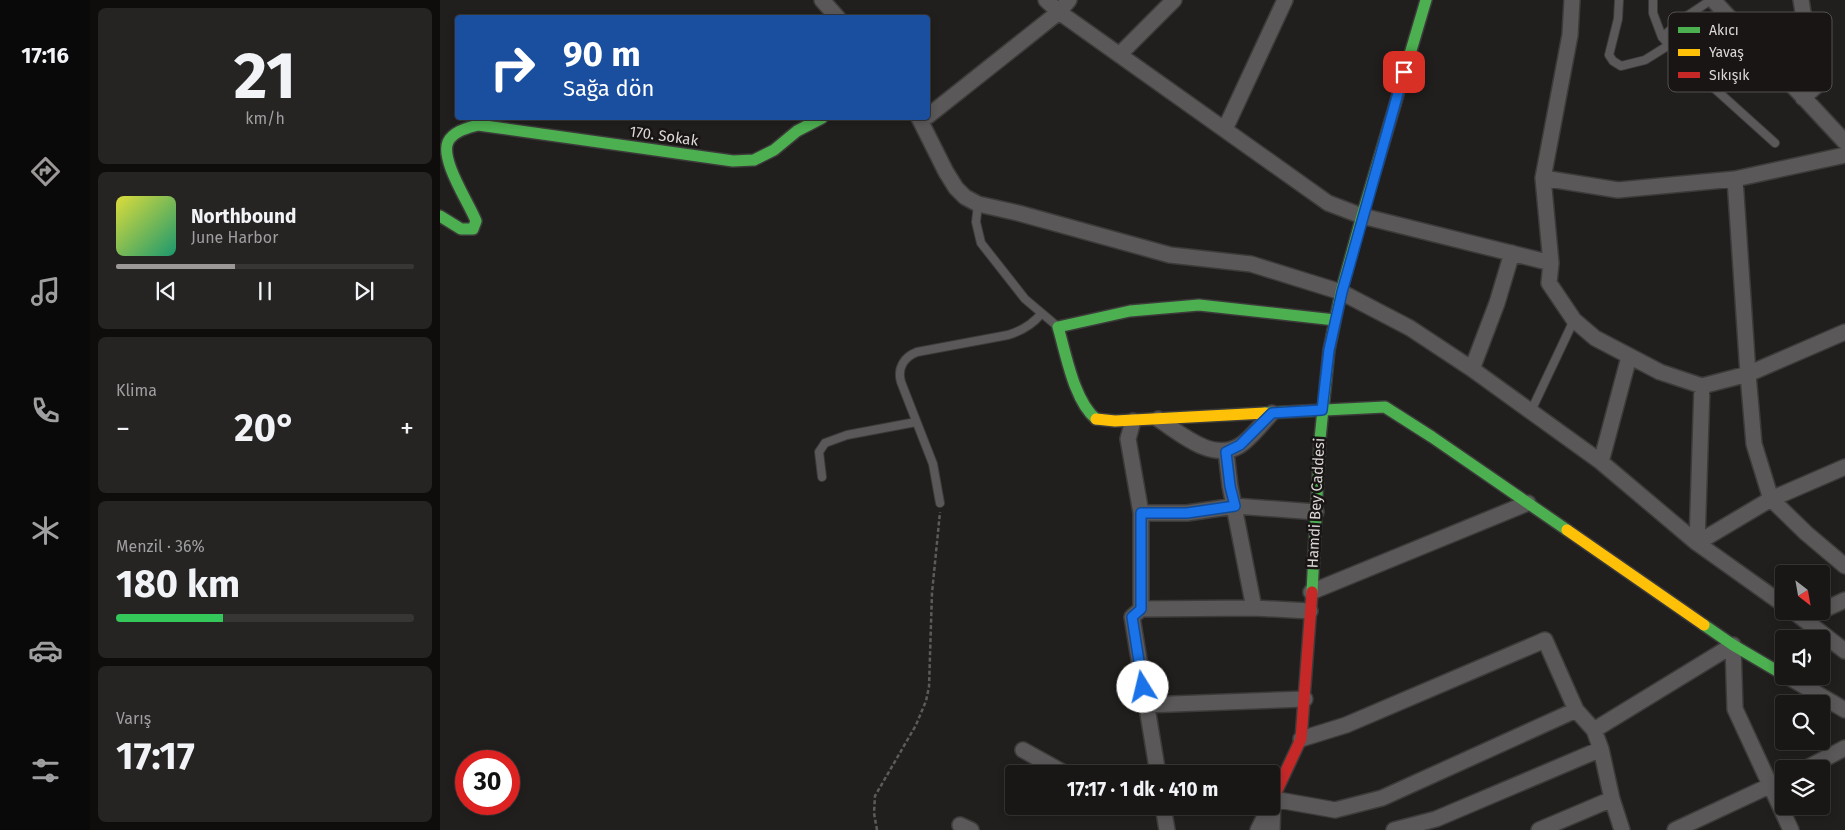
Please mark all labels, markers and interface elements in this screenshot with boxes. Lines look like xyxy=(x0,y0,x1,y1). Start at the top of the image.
legend xyxy=(1668,12,1832,92)
text: Akıcı xyxy=(1709,22,1739,39)
text: 90 m xyxy=(563,33,641,75)
icon: right xyxy=(480,35,545,100)
text: 21 xyxy=(234,37,296,115)
text: 17:16 xyxy=(21,42,69,69)
text: Yavaş xyxy=(1709,44,1744,61)
pin xyxy=(1383,51,1425,93)
icon: arrive xyxy=(1390,58,1418,86)
text: Sıkışık xyxy=(1709,67,1750,84)
text: Sağa dön xyxy=(563,75,654,102)
text: km/h xyxy=(245,109,285,128)
street label: 170. Sokak xyxy=(629,122,700,150)
icon: directions xyxy=(28,154,63,189)
text: Northbound xyxy=(191,205,296,228)
text: June Harbor xyxy=(191,228,278,247)
icon: music xyxy=(28,274,63,309)
icon: previous xyxy=(152,277,180,305)
icon: pause xyxy=(251,277,279,305)
icon: next xyxy=(350,277,378,305)
text: Klima xyxy=(116,381,157,400)
icon: phone xyxy=(28,393,63,428)
text: 20° xyxy=(234,405,296,451)
text: − xyxy=(116,412,130,445)
text: + xyxy=(400,412,414,445)
street label: Hamdi Bey Caddesi xyxy=(1304,437,1328,569)
icon: climate xyxy=(28,513,63,548)
text: Menzil · 36% xyxy=(116,537,205,556)
text: 180 km xyxy=(116,561,240,607)
north arrow xyxy=(1775,565,1830,620)
map controls xyxy=(1775,565,1830,815)
button: sound xyxy=(1775,630,1830,685)
icon: car xyxy=(28,633,63,668)
position arrow xyxy=(1116,660,1168,712)
button: search xyxy=(1775,695,1830,750)
text: Varış xyxy=(116,709,151,728)
text: 17:17 xyxy=(116,733,195,779)
speed limit sign: 30 xyxy=(455,750,520,815)
icon: filters xyxy=(28,753,63,788)
button: layers xyxy=(1775,760,1830,815)
text: 17:17 · 1 dk · 410 m xyxy=(1067,778,1218,801)

